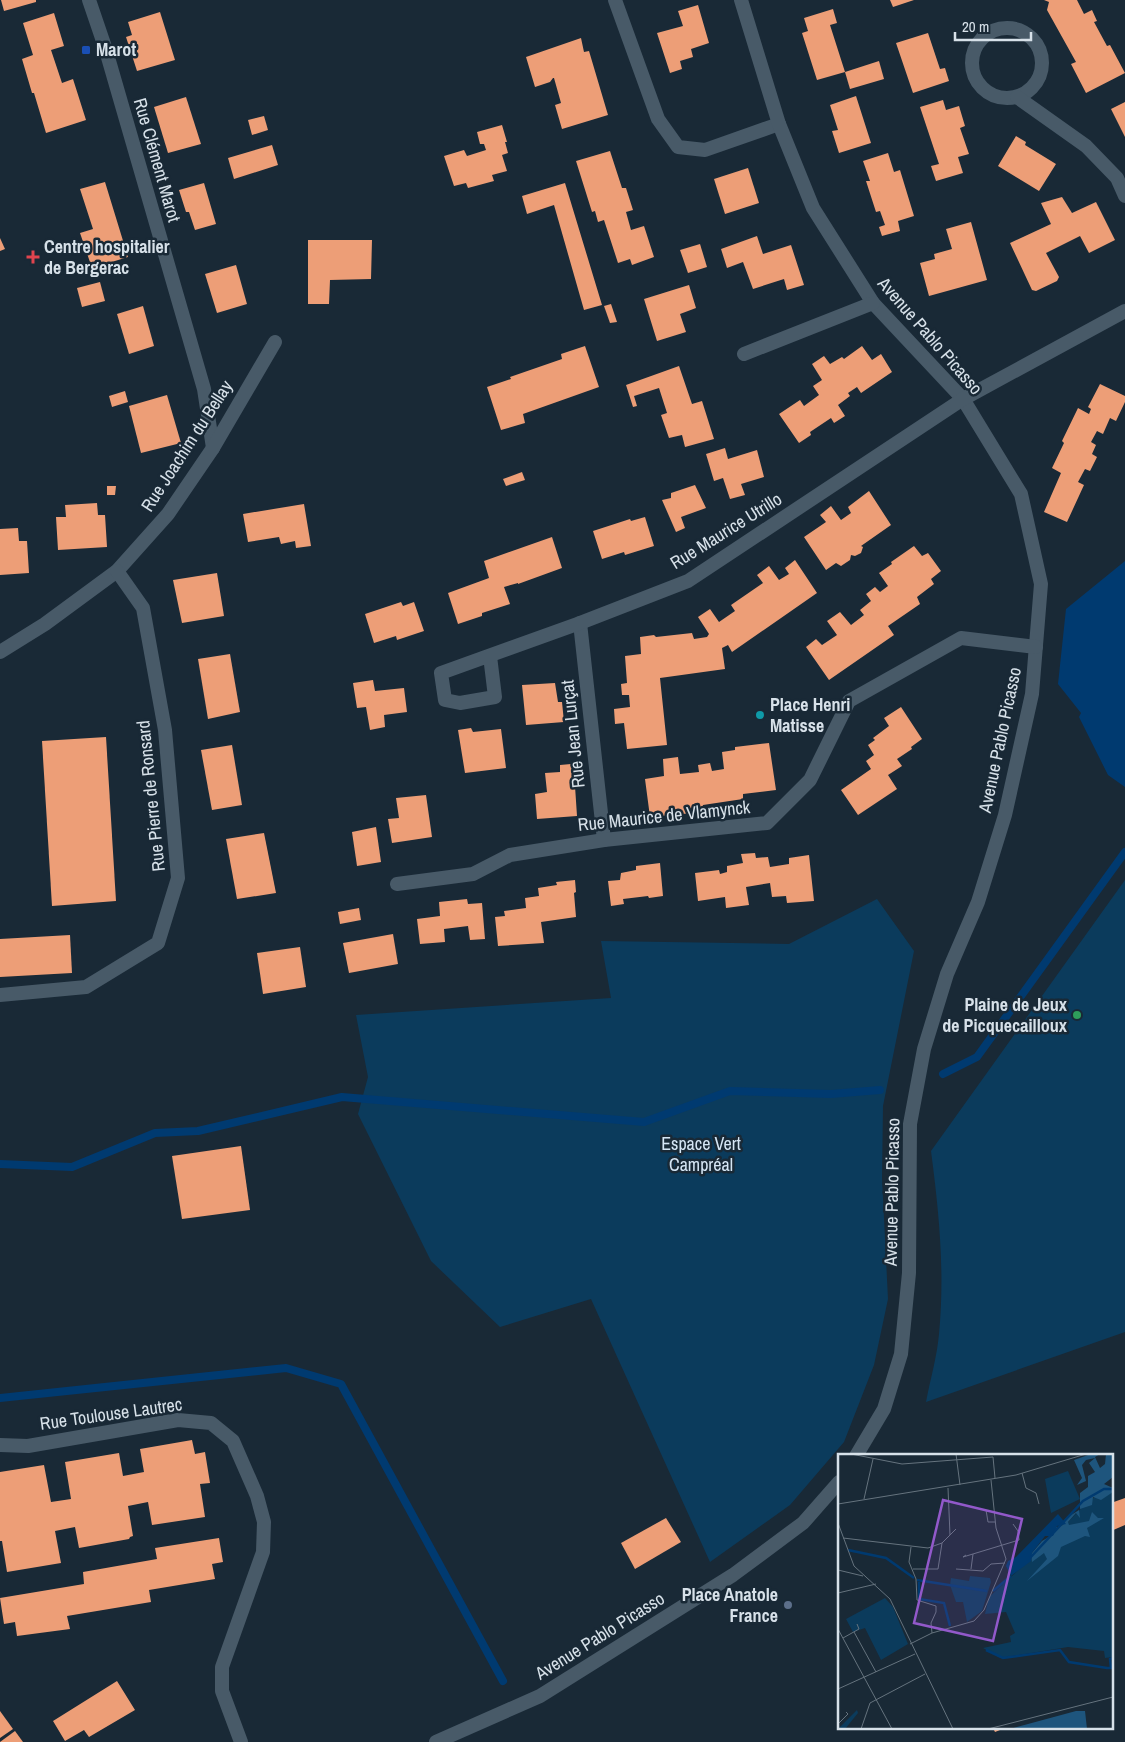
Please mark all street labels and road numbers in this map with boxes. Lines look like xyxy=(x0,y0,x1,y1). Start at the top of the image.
street label: Rue Clément Marot xyxy=(128,95,187,225)
street label: Avenue Pablo Picasso xyxy=(872,271,988,400)
street label: Rue Joachim du Bellay xyxy=(135,375,239,516)
street label: Rue Maurice Utrillo xyxy=(665,486,786,575)
street label: Avenue Pablo Picasso xyxy=(972,665,1027,816)
street label: Rue Jean Lurçat xyxy=(554,679,591,789)
street label: Rue Pierre de Ronsard xyxy=(130,719,171,873)
street label: Rue Maurice de Vlamynck xyxy=(577,794,752,837)
street label: Avenue Pablo Picasso xyxy=(878,1118,905,1267)
street label: Rue Toulouse Lautrec xyxy=(38,1391,184,1436)
street label: Avenue Pablo Picasso xyxy=(529,1586,669,1686)

